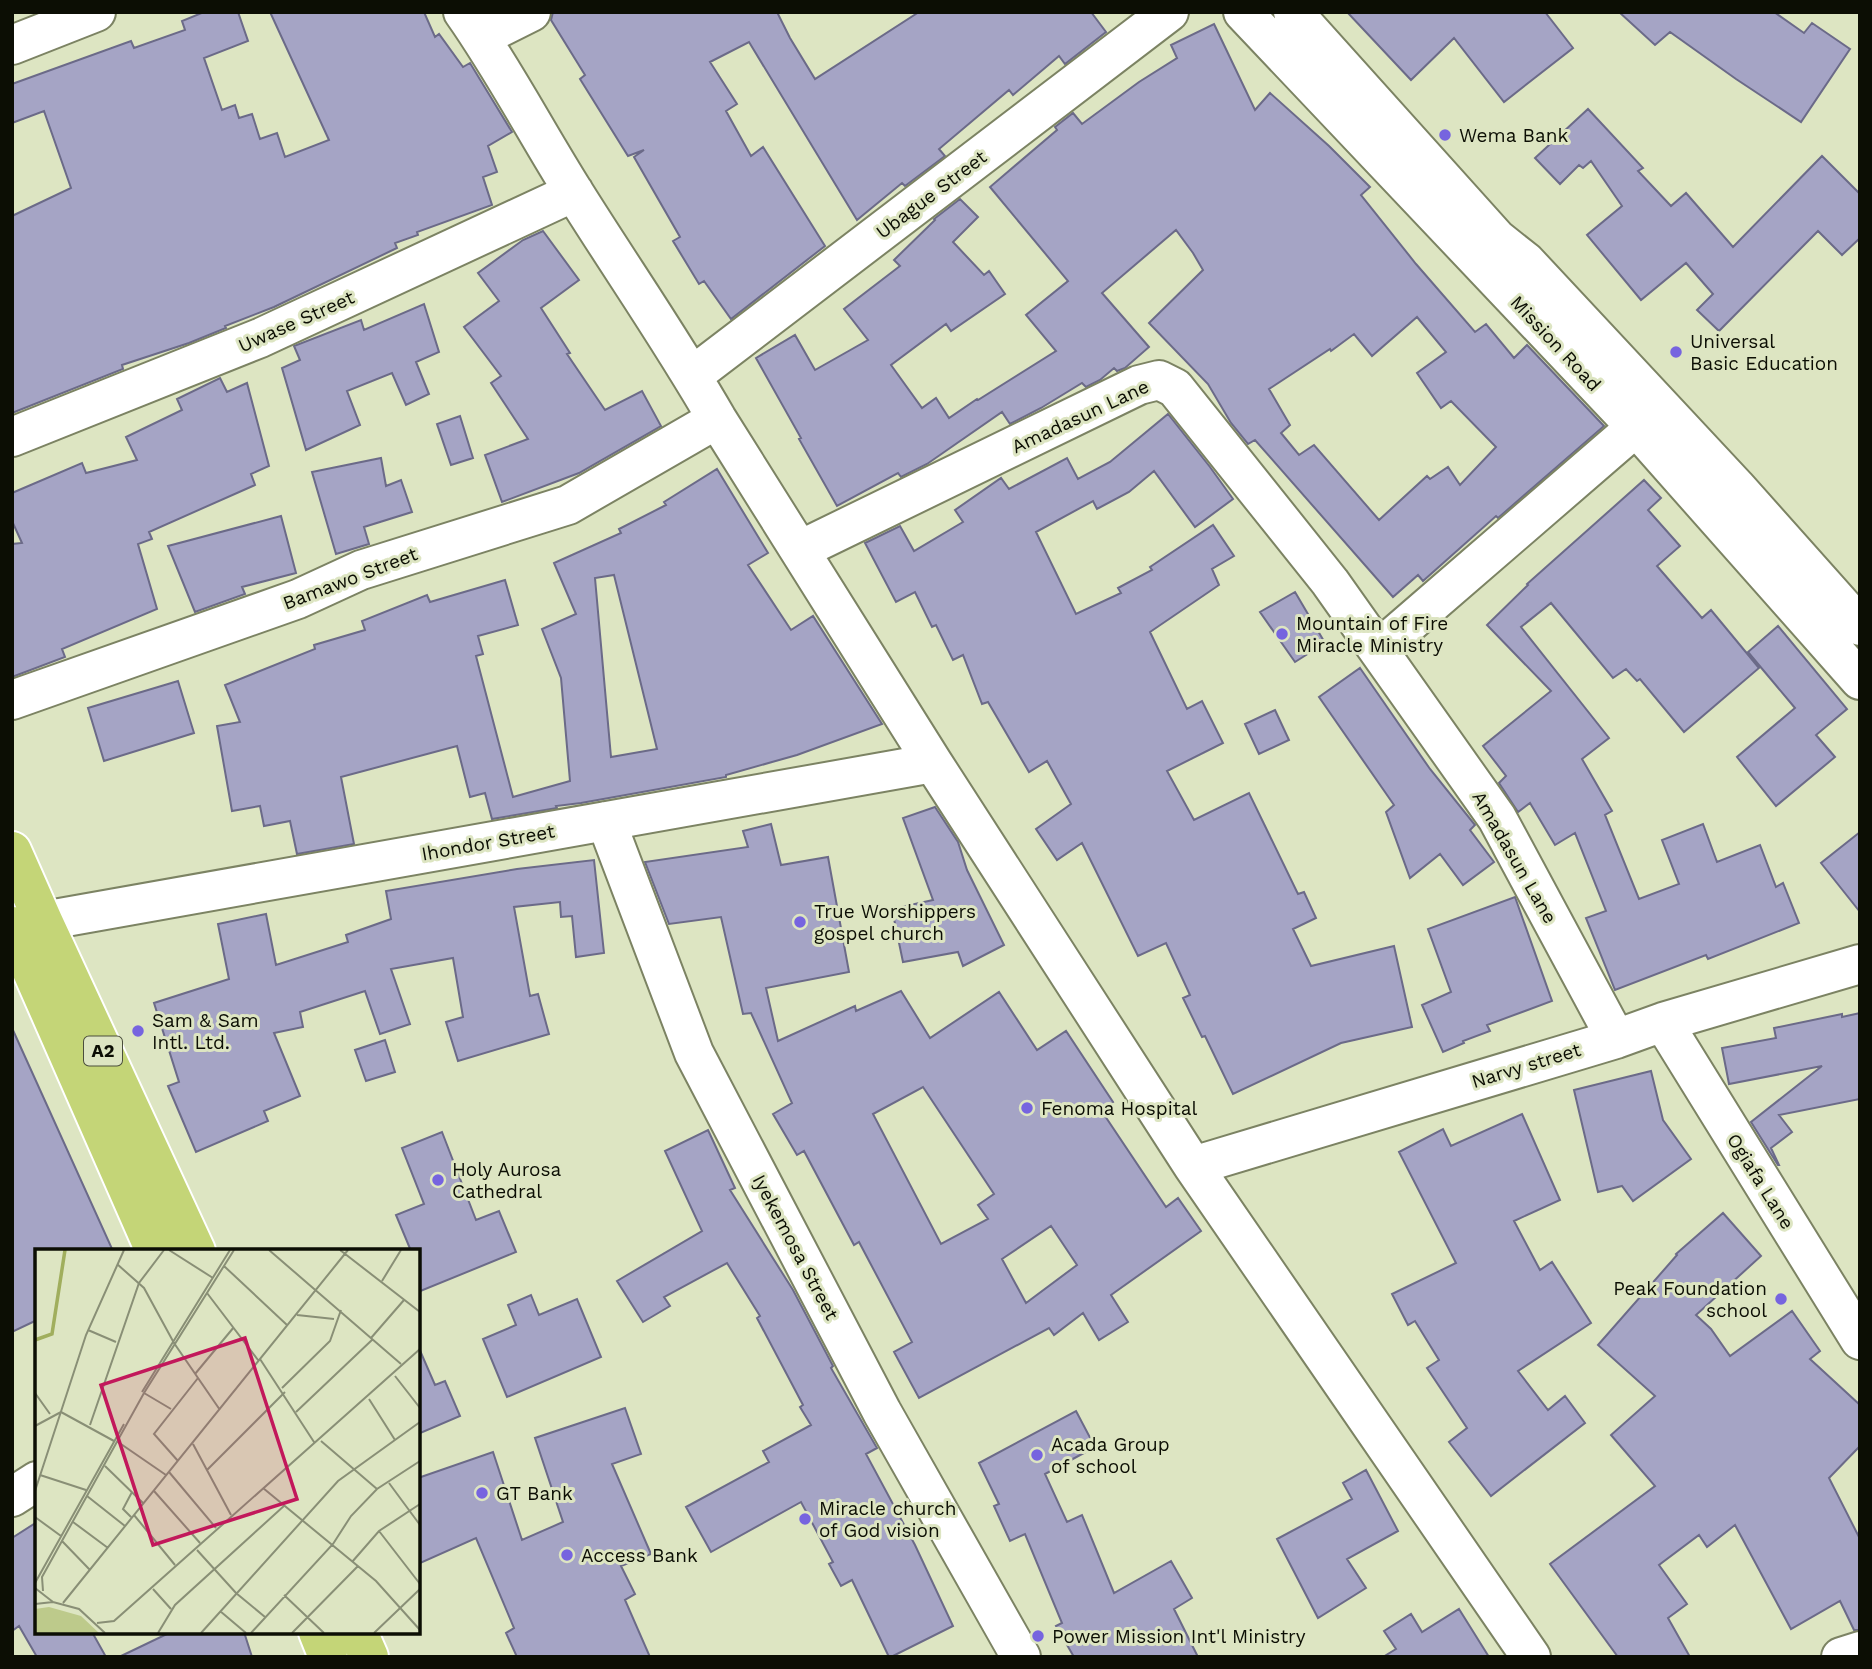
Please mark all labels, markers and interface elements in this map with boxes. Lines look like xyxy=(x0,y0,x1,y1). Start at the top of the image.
place label: Wema Bank xyxy=(1459,124,1568,147)
marker: Wema Bank xyxy=(1437,127,1453,143)
street label: Ubague Street xyxy=(871,145,991,243)
street label: Uwase Street xyxy=(235,286,358,357)
street label: Mission Road xyxy=(1505,291,1606,396)
place label: Universal Basic Education xyxy=(1690,330,1838,375)
marker: Universal Basic Education xyxy=(1668,344,1684,360)
street label: Amadasun Lane xyxy=(1008,375,1153,458)
street label: Bamawo Street xyxy=(280,542,421,615)
place label: Mountain of Fire Miracle Ministry xyxy=(1296,612,1448,657)
marker: Mountain of Fire Miracle Ministry xyxy=(1274,626,1290,642)
street label: Amadasun Lane xyxy=(1467,787,1562,927)
street label: Ihondor Street xyxy=(420,819,556,866)
place label: True Worshippers gospel church xyxy=(814,900,976,945)
marker: True Worshippers gospel church xyxy=(792,914,808,930)
place label: Sam & Sam Intl. Ltd. xyxy=(152,1009,259,1054)
marker: Sam & Sam Intl. Ltd. xyxy=(130,1023,146,1039)
road number: A2 xyxy=(84,1036,122,1066)
street label: Narvy street xyxy=(1469,1038,1584,1093)
place label: Fenoma Hospital xyxy=(1041,1097,1197,1120)
marker: Fenoma Hospital xyxy=(1019,1100,1035,1116)
street label: Ogiafa Lane xyxy=(1722,1129,1799,1233)
place label: Holy Aurosa Cathedral xyxy=(452,1158,562,1203)
street label: Iyekemosa Street xyxy=(748,1171,844,1324)
marker: Holy Aurosa Cathedral xyxy=(430,1172,446,1188)
inset map xyxy=(35,1249,420,1634)
place label: Peak Foundation school xyxy=(1613,1277,1767,1322)
marker: Peak Foundation school xyxy=(1773,1291,1789,1307)
place label: Acada Group of school xyxy=(1051,1433,1170,1478)
marker: Acada Group of school xyxy=(1029,1447,1045,1463)
place label: GT Bank xyxy=(496,1482,573,1505)
marker: GT Bank xyxy=(474,1485,490,1501)
place label: Miracle church of God vision xyxy=(819,1497,956,1542)
marker: Miracle church of God vision xyxy=(797,1511,813,1527)
place label: Access Bank xyxy=(581,1544,698,1567)
marker: Access Bank xyxy=(559,1547,575,1563)
place label: Power Mission Int'l Ministry xyxy=(1052,1625,1306,1648)
marker: Power Mission Int'l Ministry xyxy=(1030,1628,1046,1644)

